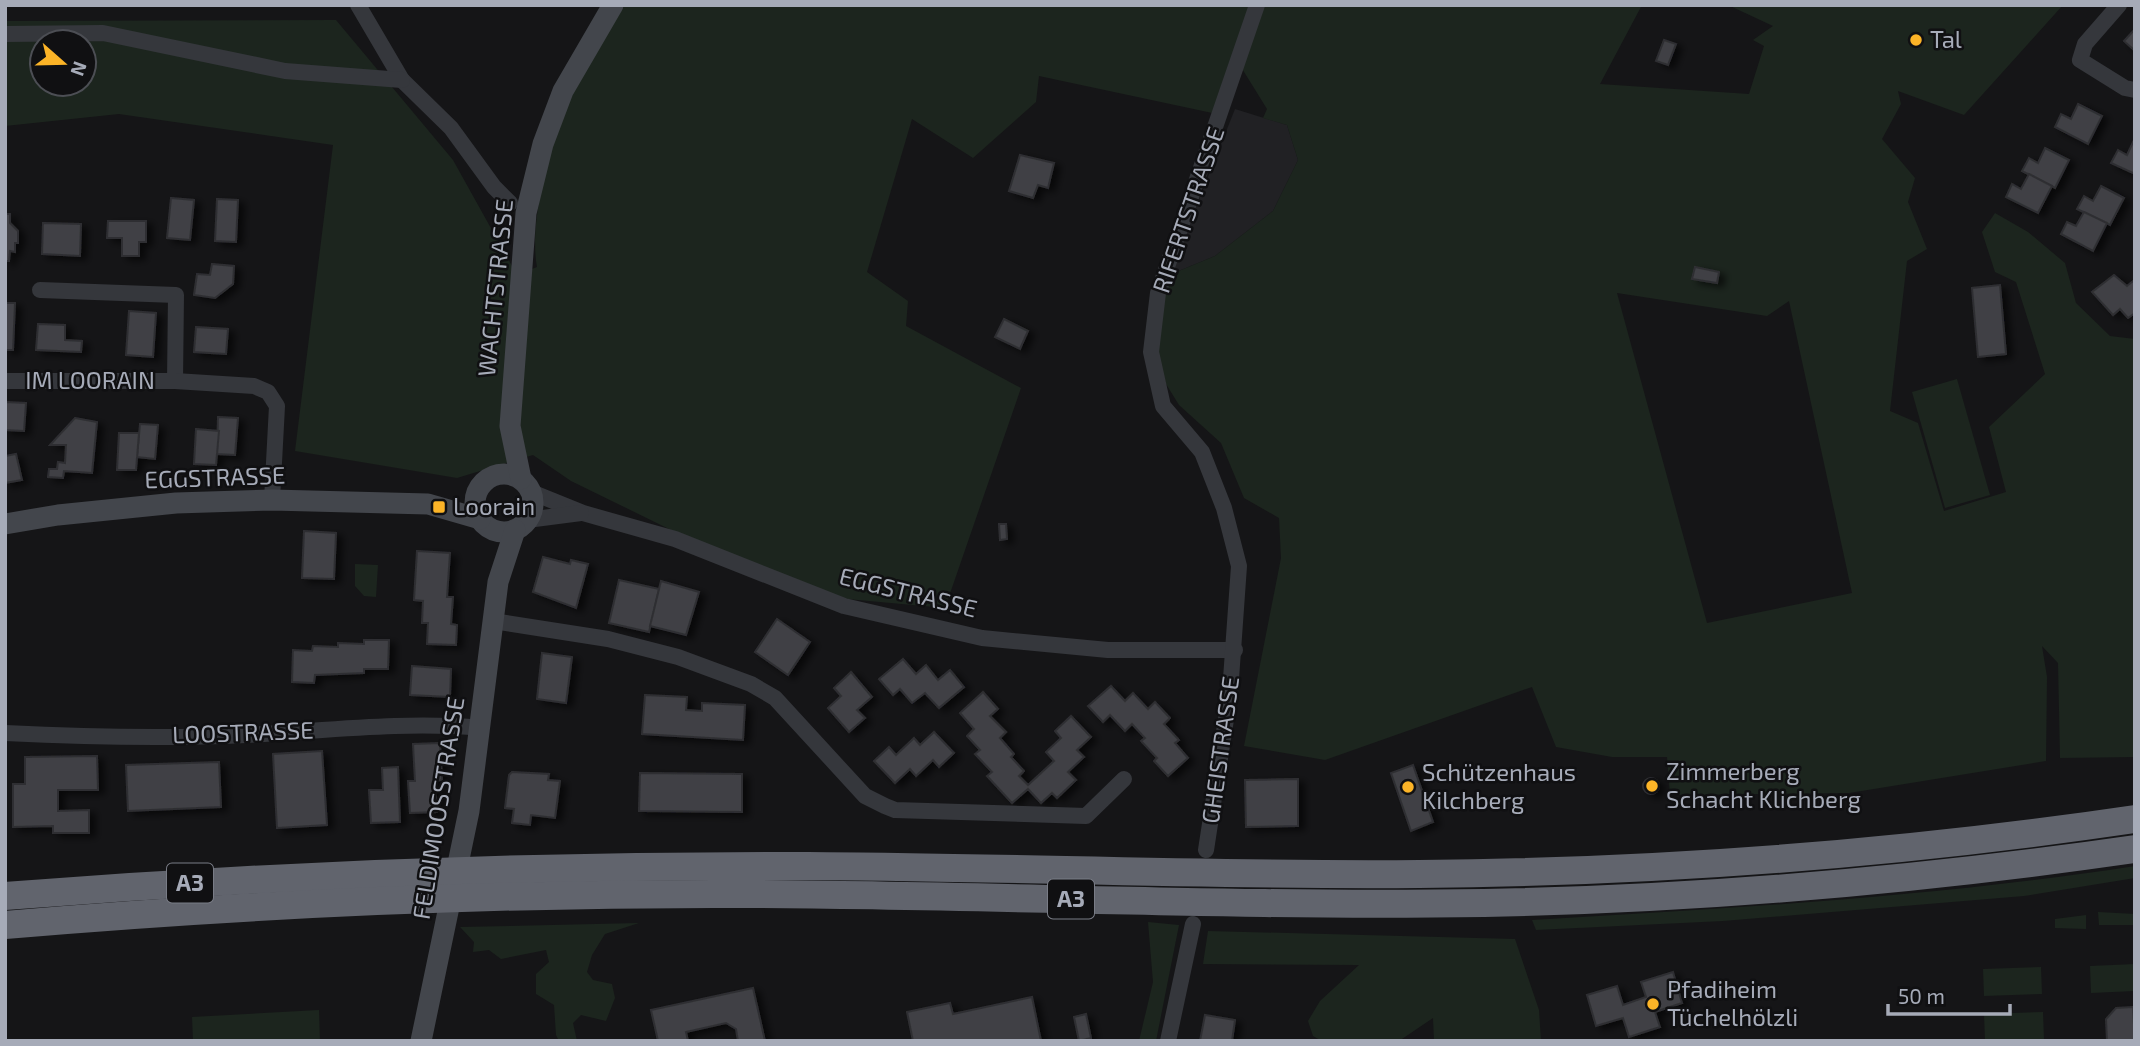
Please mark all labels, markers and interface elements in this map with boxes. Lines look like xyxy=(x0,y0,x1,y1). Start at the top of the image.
place label: Tal xyxy=(1930,24,1962,53)
north arrow xyxy=(28,28,98,98)
marker: Tal xyxy=(1908,32,1924,48)
text: N xyxy=(66,59,93,79)
street label: RIFERTSTRASSE xyxy=(1146,123,1230,296)
street label: WACHTSTRASSE xyxy=(471,198,518,378)
street label: IM LOORAIN xyxy=(25,365,155,394)
street label: EGGSTRASSE xyxy=(144,460,286,493)
place label: Loorain xyxy=(453,491,535,520)
marker: Loorain xyxy=(431,499,447,515)
street label: EGGSTRASSE xyxy=(836,560,980,623)
street label: GHEISTRASSE xyxy=(1195,674,1244,825)
street label: FELDIMOOSSTRASSE xyxy=(406,694,469,921)
street label: LOOSTRASSE xyxy=(172,715,314,748)
place label: Zimmerberg Schacht Klichberg xyxy=(1666,756,1861,813)
place label: Schützenhaus Kilchberg xyxy=(1422,757,1576,814)
marker: Zimmerberg Schacht Klichberg xyxy=(1644,778,1660,794)
marker: Schützenhaus Kilchberg xyxy=(1400,779,1416,795)
road number: A3 xyxy=(167,863,213,902)
road number: A3 xyxy=(1048,879,1094,918)
scale bar xyxy=(1888,972,2010,1016)
place label: Pfadiheim Tüchelhölzli xyxy=(1667,974,1798,1031)
text: 50 m xyxy=(1898,983,1945,1008)
marker: Pfadiheim Tüchelhölzli xyxy=(1645,996,1661,1012)

